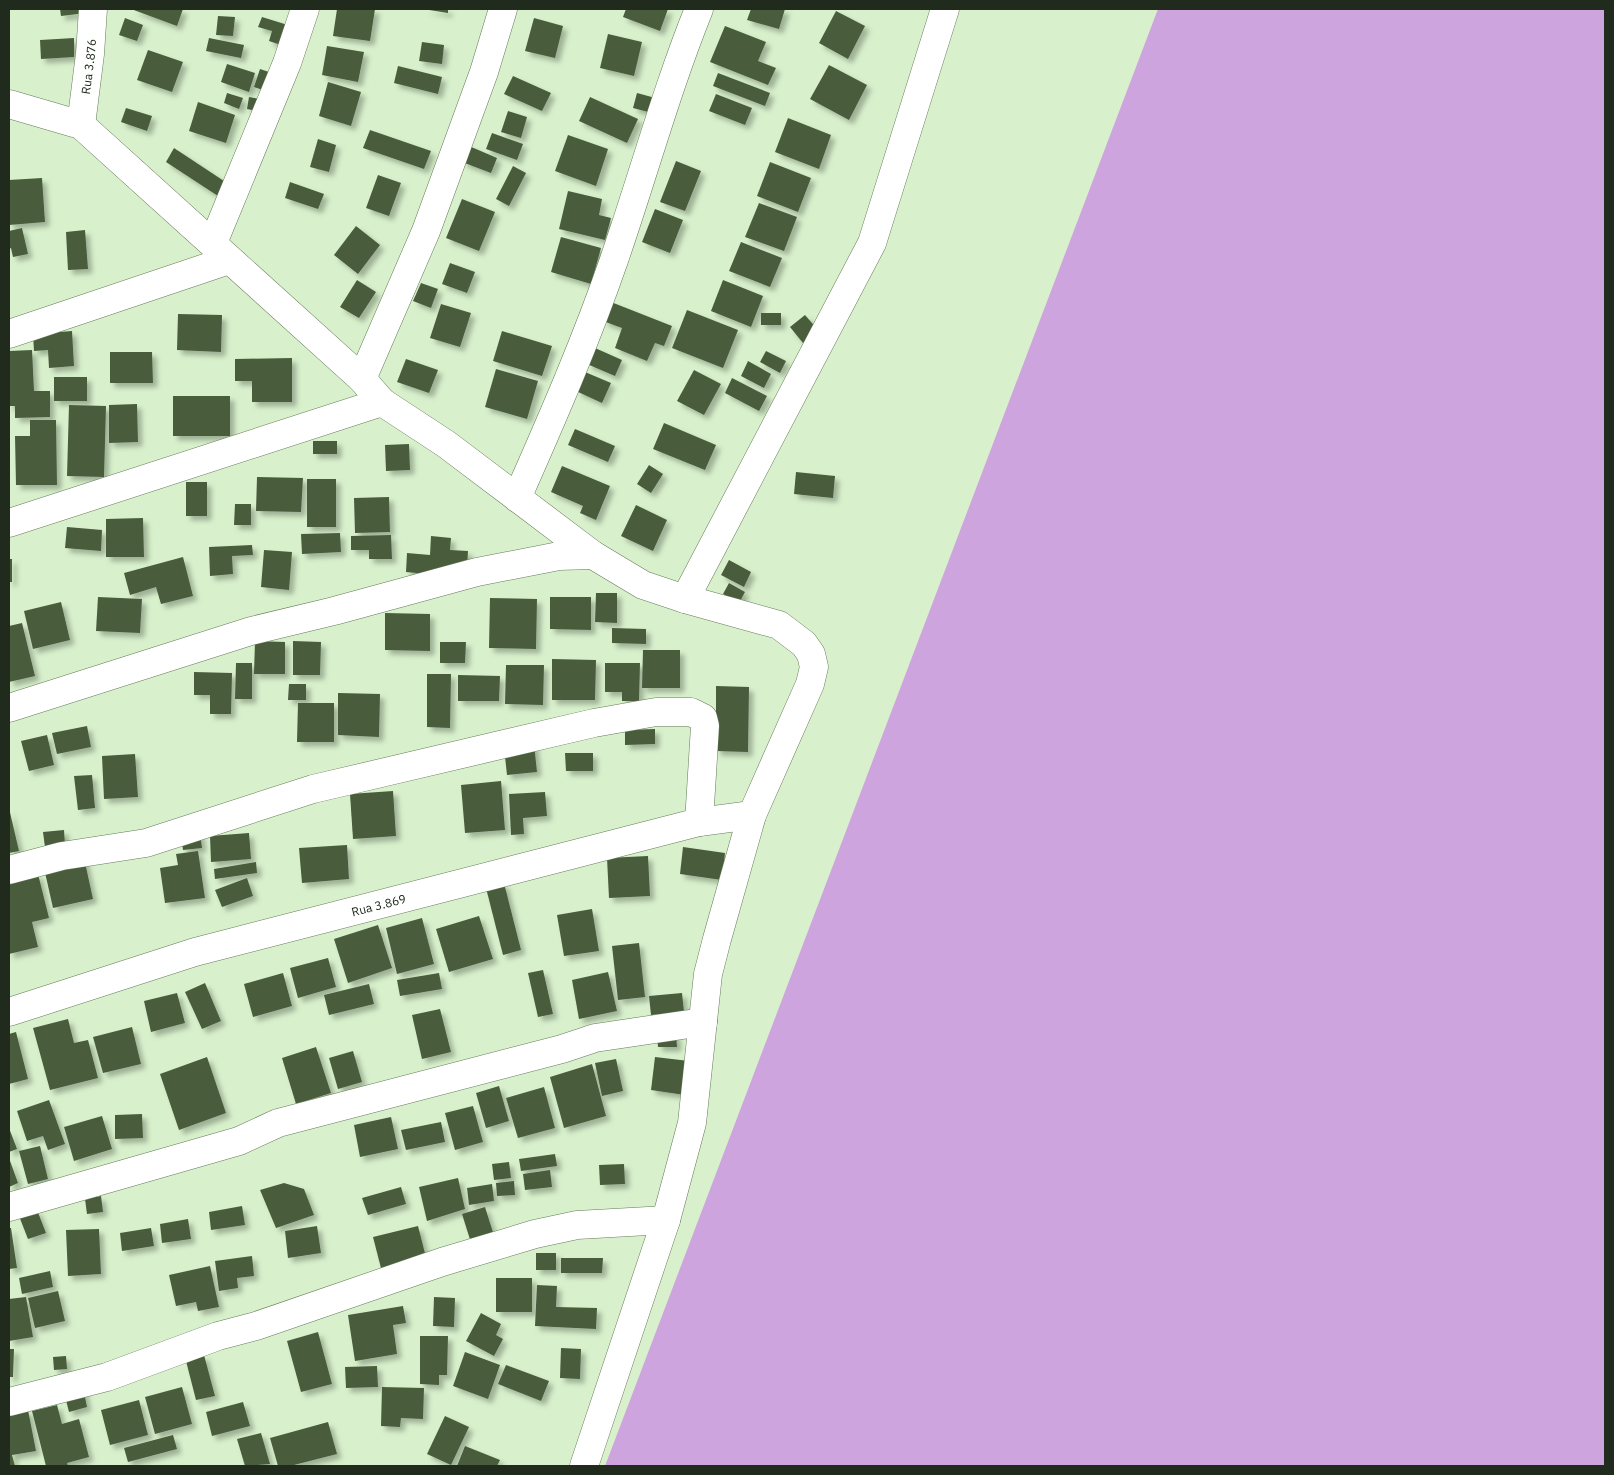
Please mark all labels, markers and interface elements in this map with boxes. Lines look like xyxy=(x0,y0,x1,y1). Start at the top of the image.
street label: Rua 3.876 xyxy=(77,38,99,95)
street label: Rua 3.869 xyxy=(350,890,407,919)

